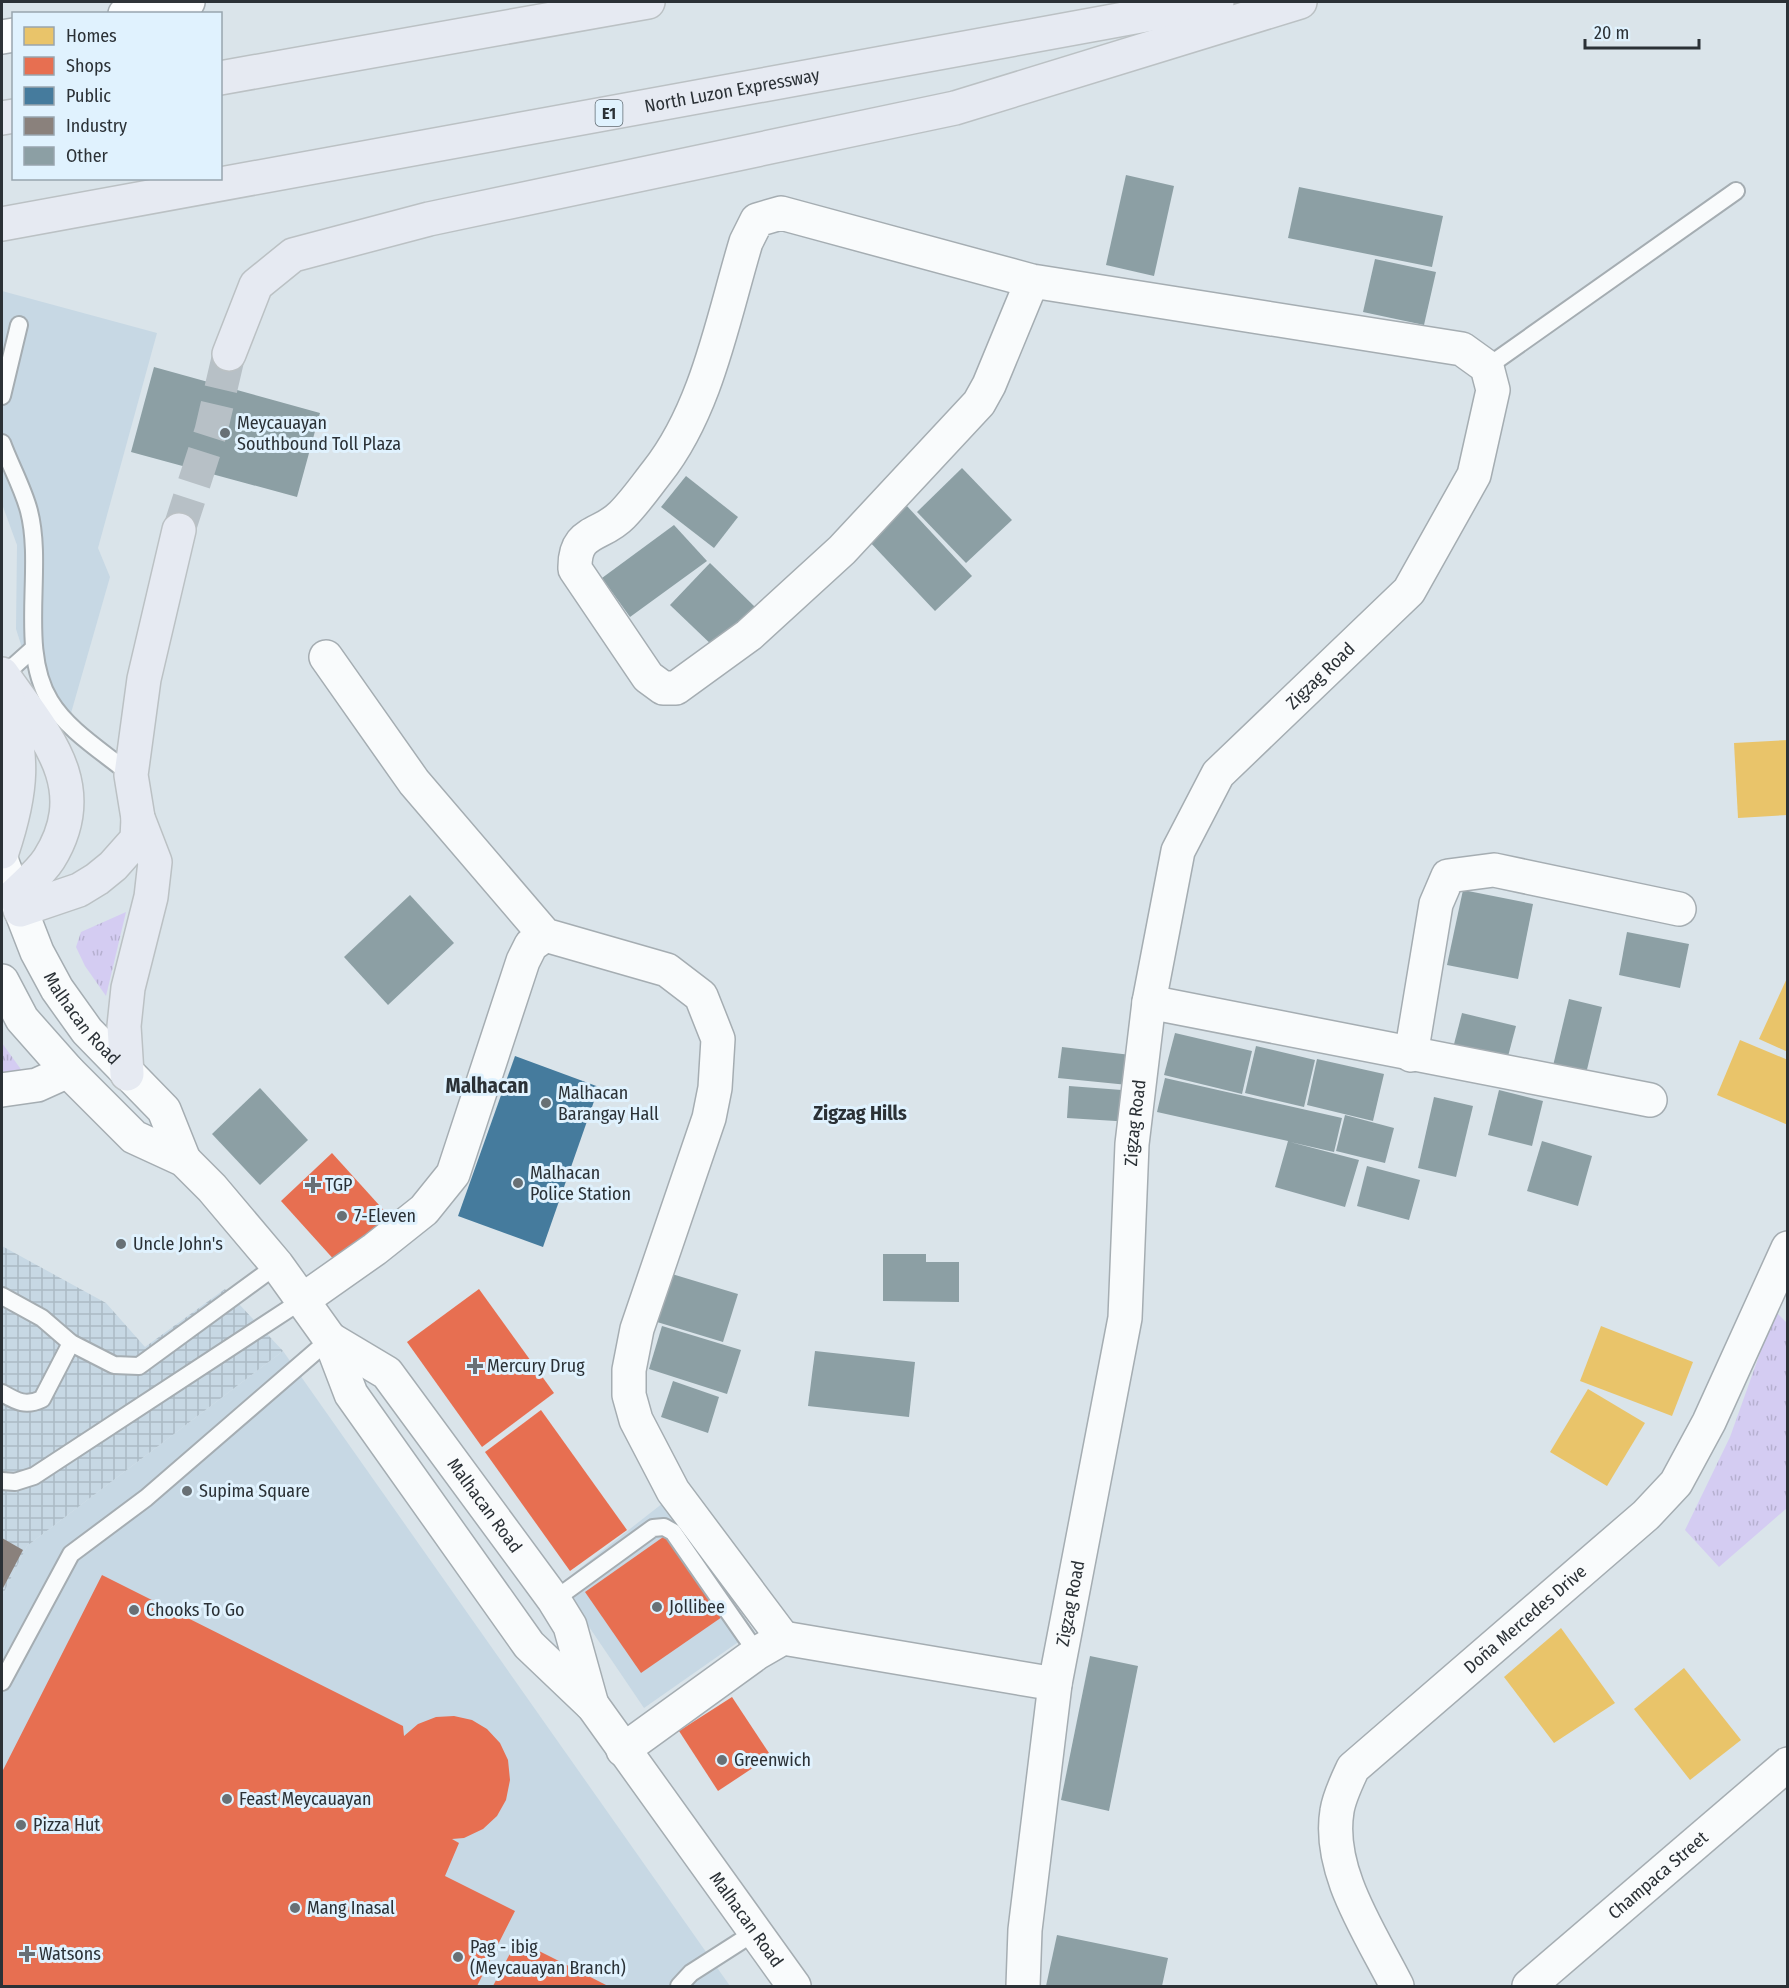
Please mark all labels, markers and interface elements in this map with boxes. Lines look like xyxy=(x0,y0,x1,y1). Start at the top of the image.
legend xyxy=(12,12,222,180)
scale bar xyxy=(1585,12,1699,50)
text: 20 m xyxy=(1594,22,1629,44)
text: Homes xyxy=(66,25,117,47)
text: Shops xyxy=(66,55,111,77)
street label: North Luzon Expressway xyxy=(643,64,821,117)
text: Public xyxy=(66,85,111,107)
road number: E1 xyxy=(596,100,622,126)
text: Industry xyxy=(66,115,127,137)
text: Other xyxy=(66,145,109,167)
place label: Meycauayan Southbound Toll Plaza xyxy=(237,412,401,455)
marker: Meycauayan Southbound Toll Plaza xyxy=(218,426,232,440)
street label: Zigzag Road xyxy=(1281,638,1359,714)
street label: Malhacan Road xyxy=(39,968,125,1069)
district label: Malhacan xyxy=(446,1073,528,1099)
street label: Zigzag Road xyxy=(1120,1078,1151,1167)
place label: Malhacan Barangay Hall xyxy=(558,1082,659,1125)
marker: Malhacan Barangay Hall xyxy=(539,1096,553,1110)
district label: Zigzag Hills xyxy=(813,1101,907,1125)
place label: Malhacan Police Station xyxy=(530,1162,631,1205)
place label: TGP xyxy=(325,1174,352,1196)
marker: Malhacan Police Station xyxy=(511,1176,525,1190)
marker: TGP xyxy=(306,1178,320,1192)
place label: 7-Eleven xyxy=(354,1205,416,1227)
marker: 7-Eleven xyxy=(335,1209,349,1223)
place label: Uncle John's xyxy=(133,1233,223,1255)
marker: Uncle John's xyxy=(114,1237,128,1251)
place label: Mercury Drug xyxy=(487,1355,585,1377)
marker: Mercury Drug xyxy=(468,1359,482,1373)
street label: Malhacan Road xyxy=(443,1454,527,1557)
place label: Supima Square xyxy=(199,1480,310,1502)
marker: Supima Square xyxy=(180,1484,194,1498)
street label: Zigzag Road xyxy=(1051,1559,1089,1648)
street label: Doña Mercedes Drive xyxy=(1459,1560,1591,1678)
place label: Jollibee xyxy=(669,1596,725,1618)
place label: Chooks To Go xyxy=(146,1599,244,1621)
marker: Jollibee xyxy=(650,1600,664,1614)
marker: Chooks To Go xyxy=(127,1603,141,1617)
place label: Greenwich xyxy=(734,1749,811,1771)
marker: Greenwich xyxy=(715,1753,729,1767)
place label: Feast Meycauayan xyxy=(239,1788,371,1810)
marker: Feast Meycauayan xyxy=(220,1792,234,1806)
place label: Pizza Hut xyxy=(33,1814,100,1836)
marker: Pizza Hut xyxy=(14,1818,28,1832)
street label: Champaca Street xyxy=(1604,1826,1713,1924)
street label: Malhacan Road xyxy=(705,1868,788,1971)
place label: Mang Inasal xyxy=(307,1897,395,1919)
marker: Mang Inasal xyxy=(288,1901,302,1915)
place label: Pag - ibig (Meycauayan Branch) xyxy=(470,1936,626,1979)
place label: Watsons xyxy=(39,1943,101,1965)
marker: Watsons xyxy=(20,1947,34,1961)
marker: Pag - ibig (Meycauayan Branch) xyxy=(451,1950,465,1964)

